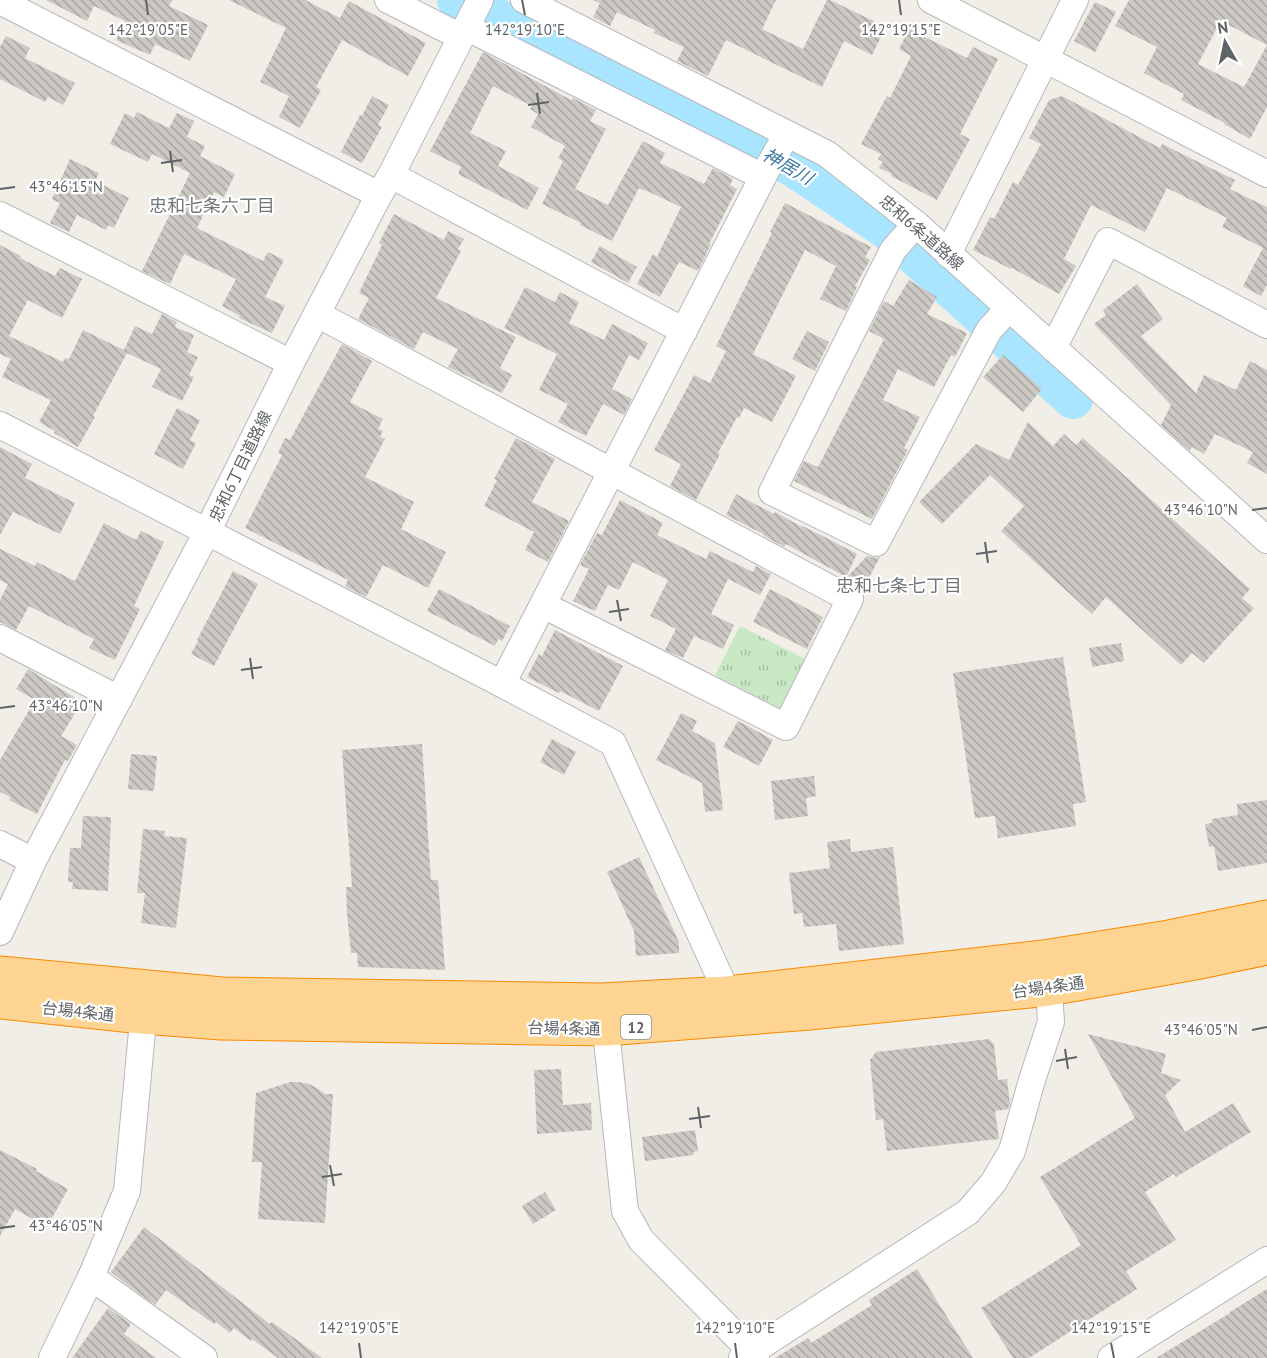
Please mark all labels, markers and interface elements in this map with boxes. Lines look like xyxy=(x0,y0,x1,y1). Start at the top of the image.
north arrow xyxy=(1195,12,1255,72)
text: N xyxy=(1216,16,1229,38)
text: 142°19'05"E xyxy=(108,20,188,39)
text: 142°19'10"E xyxy=(485,20,565,39)
text: 142°19'15"E xyxy=(861,20,941,39)
water label: 神居川 xyxy=(759,143,819,190)
text: 43°46'15"N xyxy=(29,177,103,196)
street label: 忠和6条道路線 xyxy=(876,190,968,274)
district label: 忠和七条六丁目 xyxy=(149,194,275,217)
street label: 忠和6丁目道路線 xyxy=(205,407,275,525)
text: 43°46'10"N xyxy=(1164,500,1238,519)
district label: 忠和七条七丁目 xyxy=(836,574,962,597)
text: 43°46'10"N xyxy=(29,696,103,715)
street label: 台場4条通 xyxy=(1011,972,1085,1002)
street label: 台場4条通 xyxy=(41,997,115,1025)
road number: 12 xyxy=(621,1015,651,1039)
street label: 台場4条通 xyxy=(527,1017,601,1039)
text: 43°46'05"N xyxy=(1164,1020,1238,1039)
text: 43°46'05"N xyxy=(29,1216,103,1235)
text: 142°19'05"E xyxy=(319,1318,399,1337)
text: 142°19'10"E xyxy=(695,1318,775,1337)
text: 142°19'15"E xyxy=(1071,1318,1151,1337)

